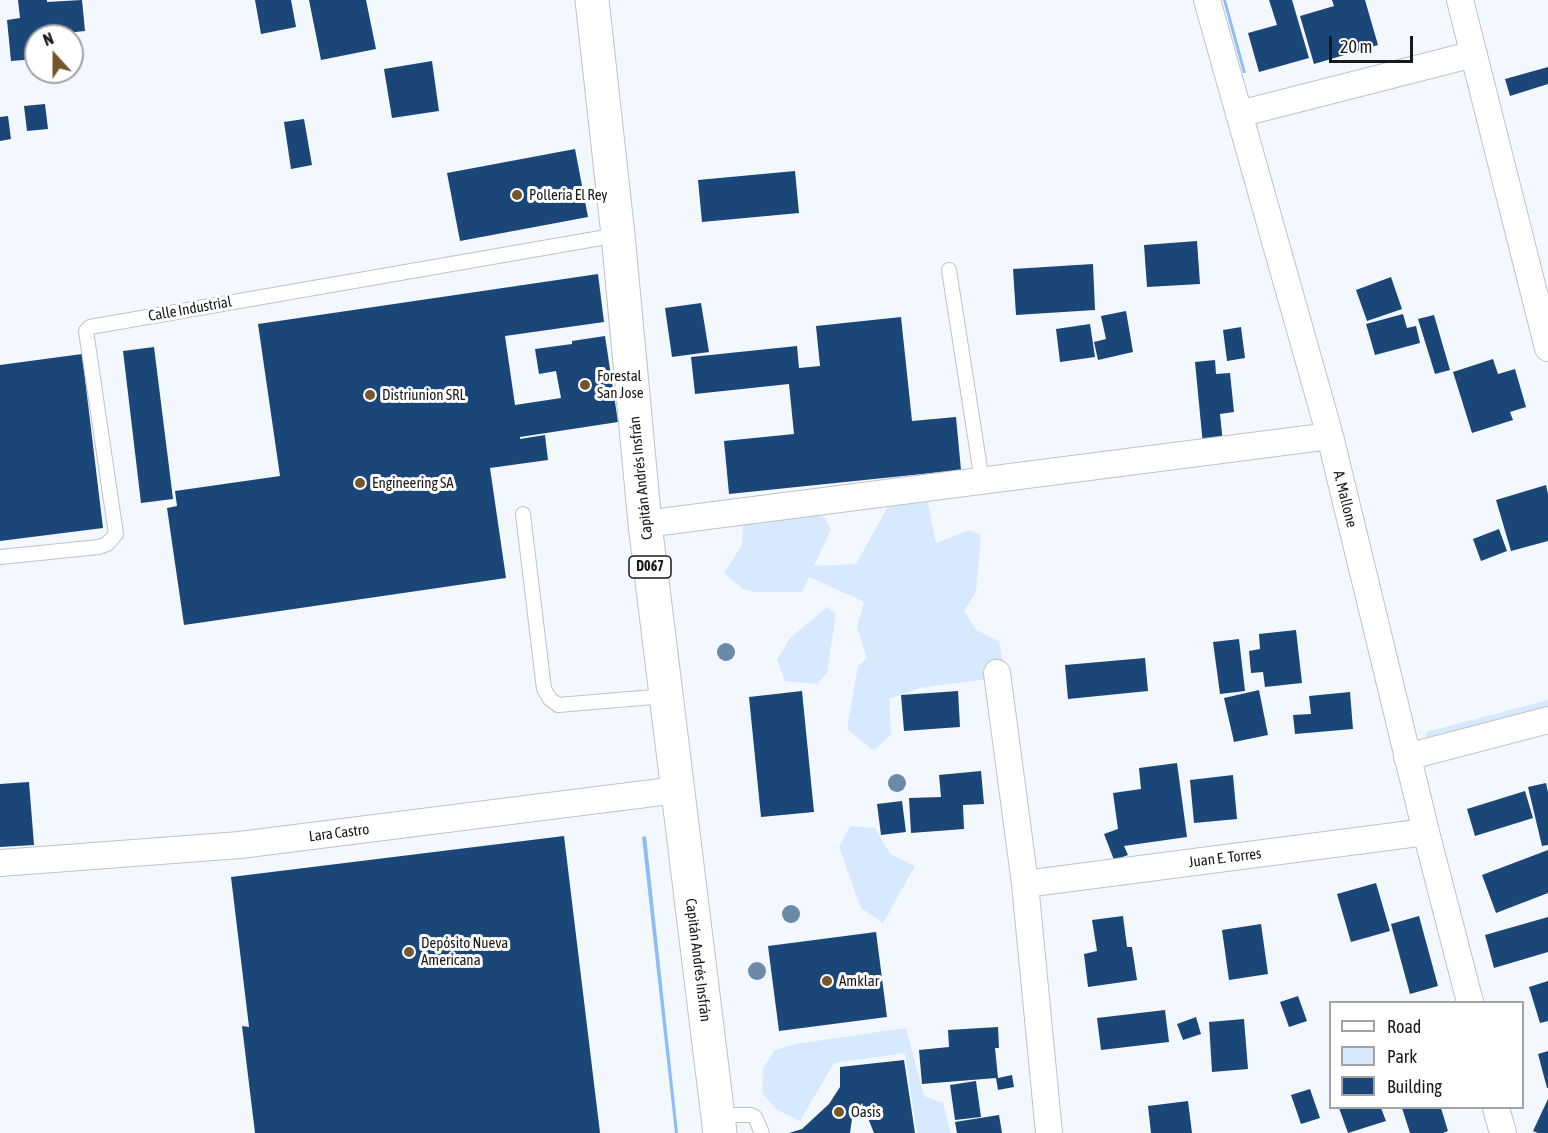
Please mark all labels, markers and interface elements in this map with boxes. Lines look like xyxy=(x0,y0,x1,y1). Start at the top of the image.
north arrow xyxy=(24,24,84,84)
scale bar xyxy=(1332,24,1416,62)
text: N xyxy=(41,29,56,49)
text: 20 m xyxy=(1340,36,1372,57)
place label: Polleria El Rey xyxy=(529,186,608,204)
marker: Polleria El Rey xyxy=(510,188,524,202)
street label: Calle Industrial xyxy=(147,293,233,325)
place label: Forestal San Jose xyxy=(597,367,644,402)
marker: Forestal San Jose xyxy=(578,378,592,392)
place label: Distriunion SRL xyxy=(382,386,465,404)
marker: Distriunion SRL xyxy=(363,388,377,402)
street label: Capitán Andrés Insfrán xyxy=(626,415,656,541)
street label: A. Mallone xyxy=(1329,469,1361,529)
place label: Engineering SA xyxy=(372,474,454,492)
marker: Engineering SA xyxy=(353,476,367,490)
road number: D067 xyxy=(629,556,671,578)
street label: Lara Castro xyxy=(308,820,370,846)
street label: Juan E. Torres xyxy=(1188,845,1262,871)
street label: Capitán Andrés Insfrán xyxy=(682,897,714,1023)
place label: Depósito Nueva Americana xyxy=(421,934,508,969)
marker: Depósito Nueva Americana xyxy=(402,945,416,959)
place label: Amklar xyxy=(839,972,879,990)
marker: Amklar xyxy=(820,974,834,988)
legend xyxy=(1329,1001,1524,1109)
text: Road xyxy=(1387,1016,1421,1037)
text: Park xyxy=(1387,1046,1417,1067)
text: Building xyxy=(1387,1076,1442,1097)
place label: Oasis xyxy=(851,1103,881,1121)
marker: Oasis xyxy=(832,1105,846,1119)

